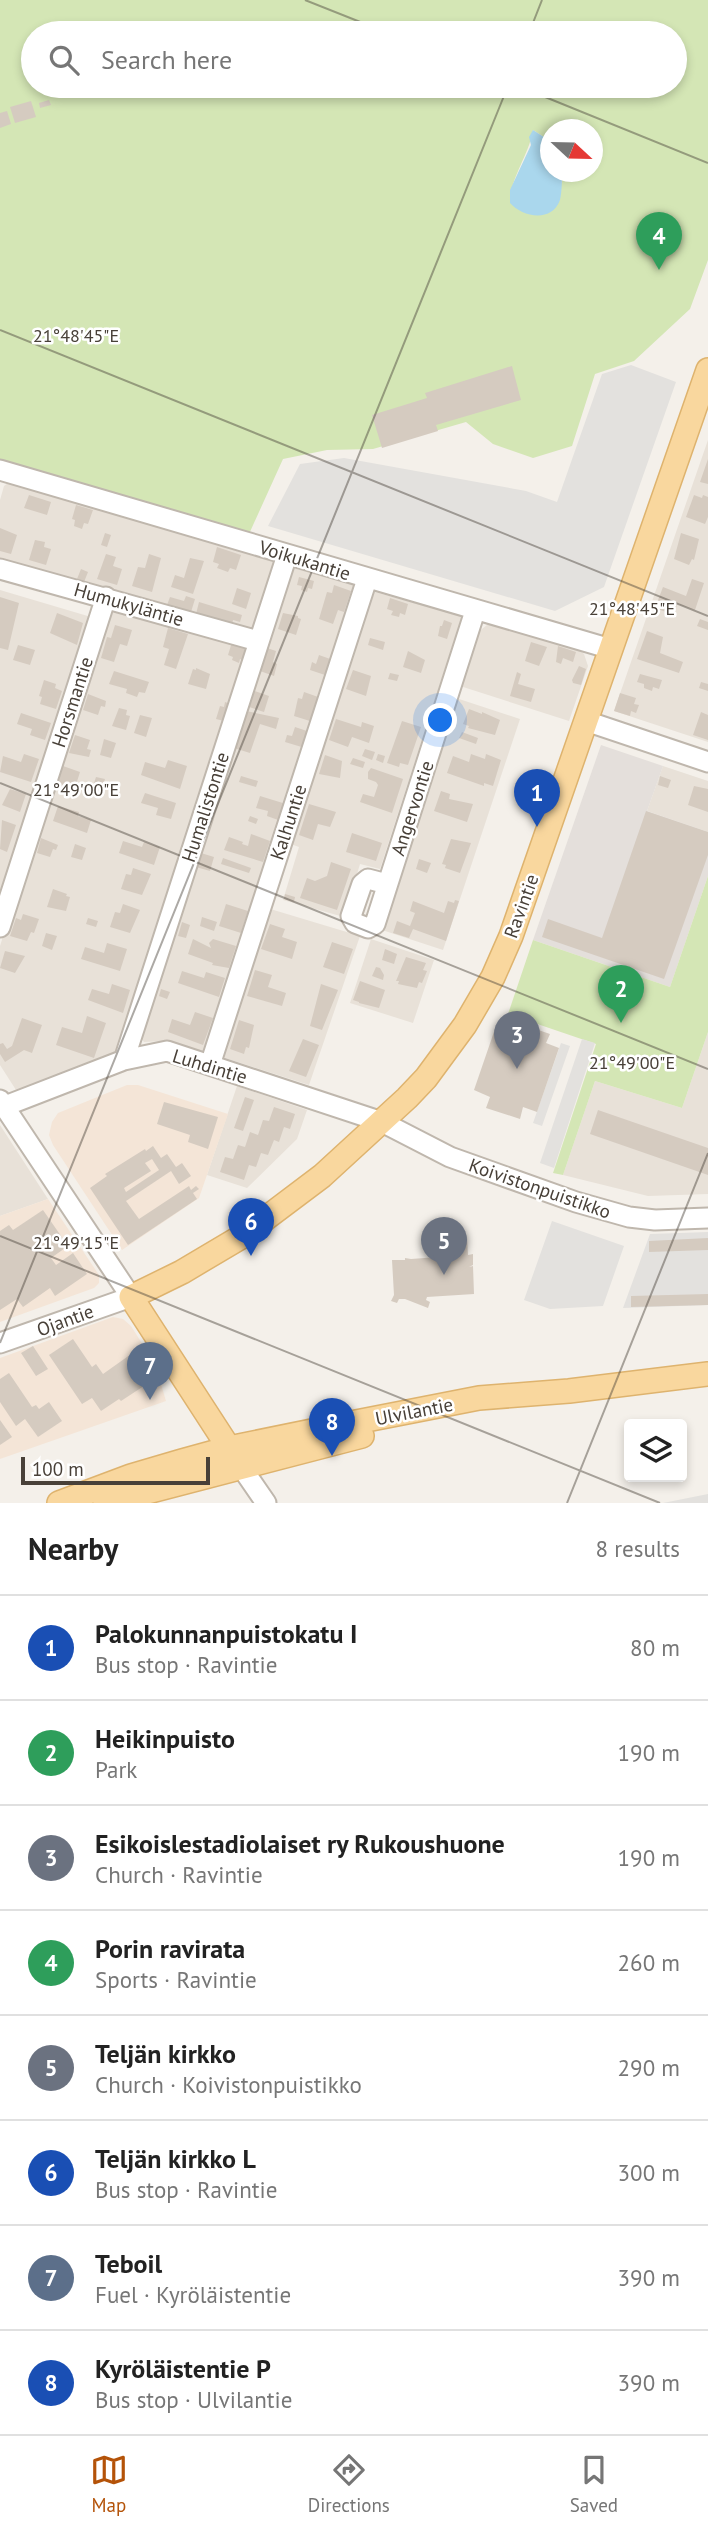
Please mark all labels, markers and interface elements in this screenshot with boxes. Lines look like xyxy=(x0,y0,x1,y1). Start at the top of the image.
search box xyxy=(21,21,687,98)
icon: search xyxy=(45,41,83,79)
text: Search here xyxy=(101,43,232,76)
north arrow xyxy=(540,119,603,182)
pin: 4 xyxy=(636,212,682,270)
text: 21°48'45"E xyxy=(33,324,119,347)
street label: Voikukantie xyxy=(255,534,354,585)
street label: Humukyläntie xyxy=(71,577,187,631)
text: 21°48'45"E xyxy=(589,597,675,620)
street label: Horsmantie xyxy=(46,654,98,750)
your location xyxy=(423,703,457,737)
street label: Humalistontie xyxy=(176,749,234,865)
street label: Angervontie xyxy=(385,757,439,859)
pin: 1 xyxy=(514,769,560,827)
text: 21°49'00"E xyxy=(33,778,119,801)
street label: Kalhuntie xyxy=(264,781,312,863)
street label: Ravintie xyxy=(498,871,544,941)
pin: 2 xyxy=(598,965,644,1023)
pin: 3 xyxy=(494,1011,540,1069)
street label: Luhdintie xyxy=(170,1043,250,1089)
text: 21°49'00"E xyxy=(589,1051,675,1074)
street label: Koivistonpuistikko xyxy=(466,1153,614,1223)
pin: 6 xyxy=(228,1198,274,1256)
pin: 5 xyxy=(421,1217,467,1275)
text: 21°49'15"E xyxy=(33,1231,119,1254)
street label: Ojantie xyxy=(33,1299,97,1341)
pin: 7 xyxy=(127,1342,173,1400)
street label: Ulvilantie xyxy=(373,1392,455,1430)
pin: 8 xyxy=(309,1398,355,1456)
map controls xyxy=(624,1419,687,1482)
button: layers xyxy=(624,1419,687,1482)
scale bar xyxy=(21,1454,210,1486)
text: 100 m xyxy=(32,1457,84,1481)
text: Nearby xyxy=(28,1529,118,1568)
text: 8 results xyxy=(596,1534,680,1563)
text: Palokunnanpuistokatu I xyxy=(95,1617,357,1650)
text: 1 xyxy=(44,1633,58,1662)
text: 80 m xyxy=(630,1633,680,1662)
text: Bus stop · Ravintie xyxy=(95,1650,277,1679)
text: Heikinpuisto xyxy=(95,1722,235,1755)
text: 2 xyxy=(44,1738,58,1767)
text: 190 m xyxy=(618,1738,680,1767)
text: Park xyxy=(95,1755,137,1784)
text: Esikoislestadiolaiset ry Rukoushuone xyxy=(95,1827,505,1860)
text: 3 xyxy=(44,1843,58,1872)
text: 190 m xyxy=(618,1843,680,1872)
text: Church · Ravintie xyxy=(95,1860,263,1889)
text: Porin ravirata xyxy=(95,1932,245,1965)
text: 4 xyxy=(44,1948,58,1977)
text: 260 m xyxy=(618,1948,680,1977)
text: Sports · Ravintie xyxy=(95,1965,257,1994)
text: Teljän kirkko xyxy=(95,2037,236,2070)
text: 5 xyxy=(44,2053,58,2082)
text: 290 m xyxy=(618,2053,680,2082)
text: Church · Koivistonpuistikko xyxy=(95,2070,362,2099)
text: Teljän kirkko L xyxy=(95,2142,256,2175)
text: 6 xyxy=(44,2158,58,2187)
text: 300 m xyxy=(618,2158,680,2187)
text: Bus stop · Ravintie xyxy=(95,2175,277,2204)
text: Teboil xyxy=(95,2247,162,2280)
text: 7 xyxy=(44,2263,58,2292)
text: 390 m xyxy=(618,2263,680,2292)
text: Fuel · Kyröläistentie xyxy=(95,2280,291,2309)
text: Kyröläistentie P xyxy=(95,2352,271,2385)
text: 8 xyxy=(44,2368,58,2397)
text: 390 m xyxy=(618,2368,680,2397)
text: Bus stop · Ulvilantie xyxy=(95,2385,292,2414)
tab: Map xyxy=(90,2451,128,2517)
tab: Directions xyxy=(308,2451,390,2517)
tab: Saved xyxy=(570,2451,618,2517)

